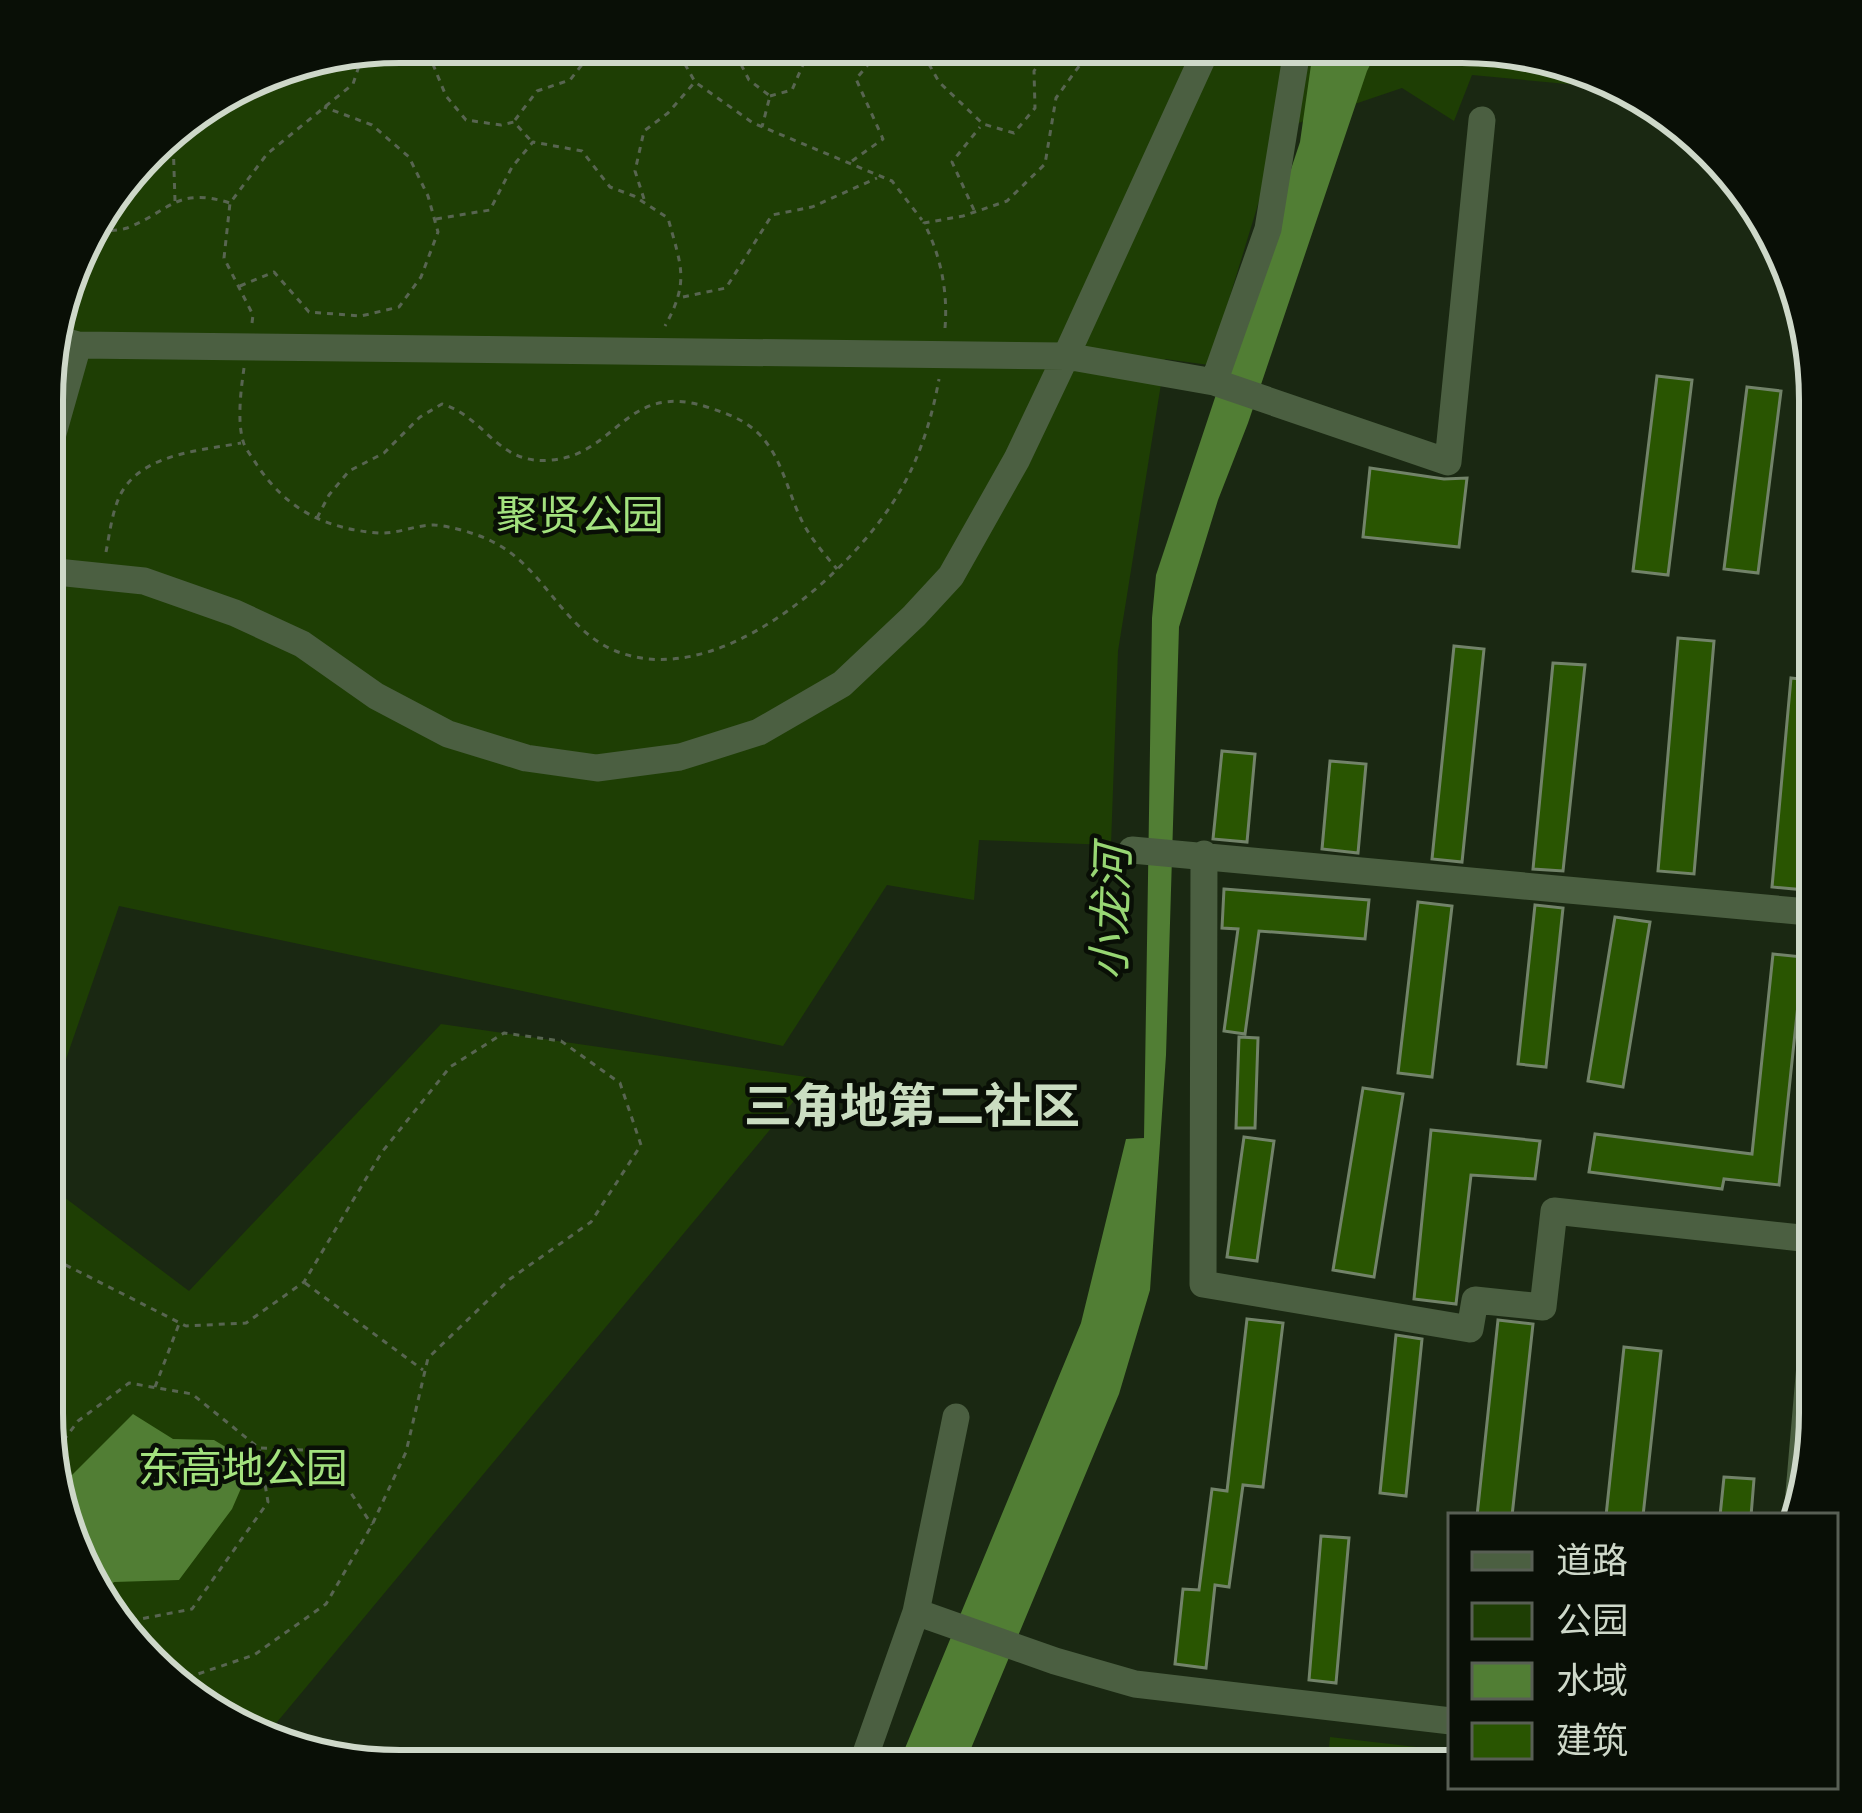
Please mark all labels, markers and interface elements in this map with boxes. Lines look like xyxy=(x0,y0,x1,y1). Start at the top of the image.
park label: 聚贤公园 xyxy=(496,492,664,543)
water label: 小龙河 xyxy=(1083,837,1143,981)
district label: 三角地第二社区 xyxy=(744,1080,1080,1137)
park label: 东高地公园 xyxy=(138,1445,348,1496)
legend xyxy=(1448,1513,1838,1789)
text: 道路 xyxy=(1556,1541,1628,1584)
text: 公园 xyxy=(1556,1601,1628,1644)
text: 水域 xyxy=(1556,1661,1628,1704)
text: 建筑 xyxy=(1556,1721,1628,1764)

